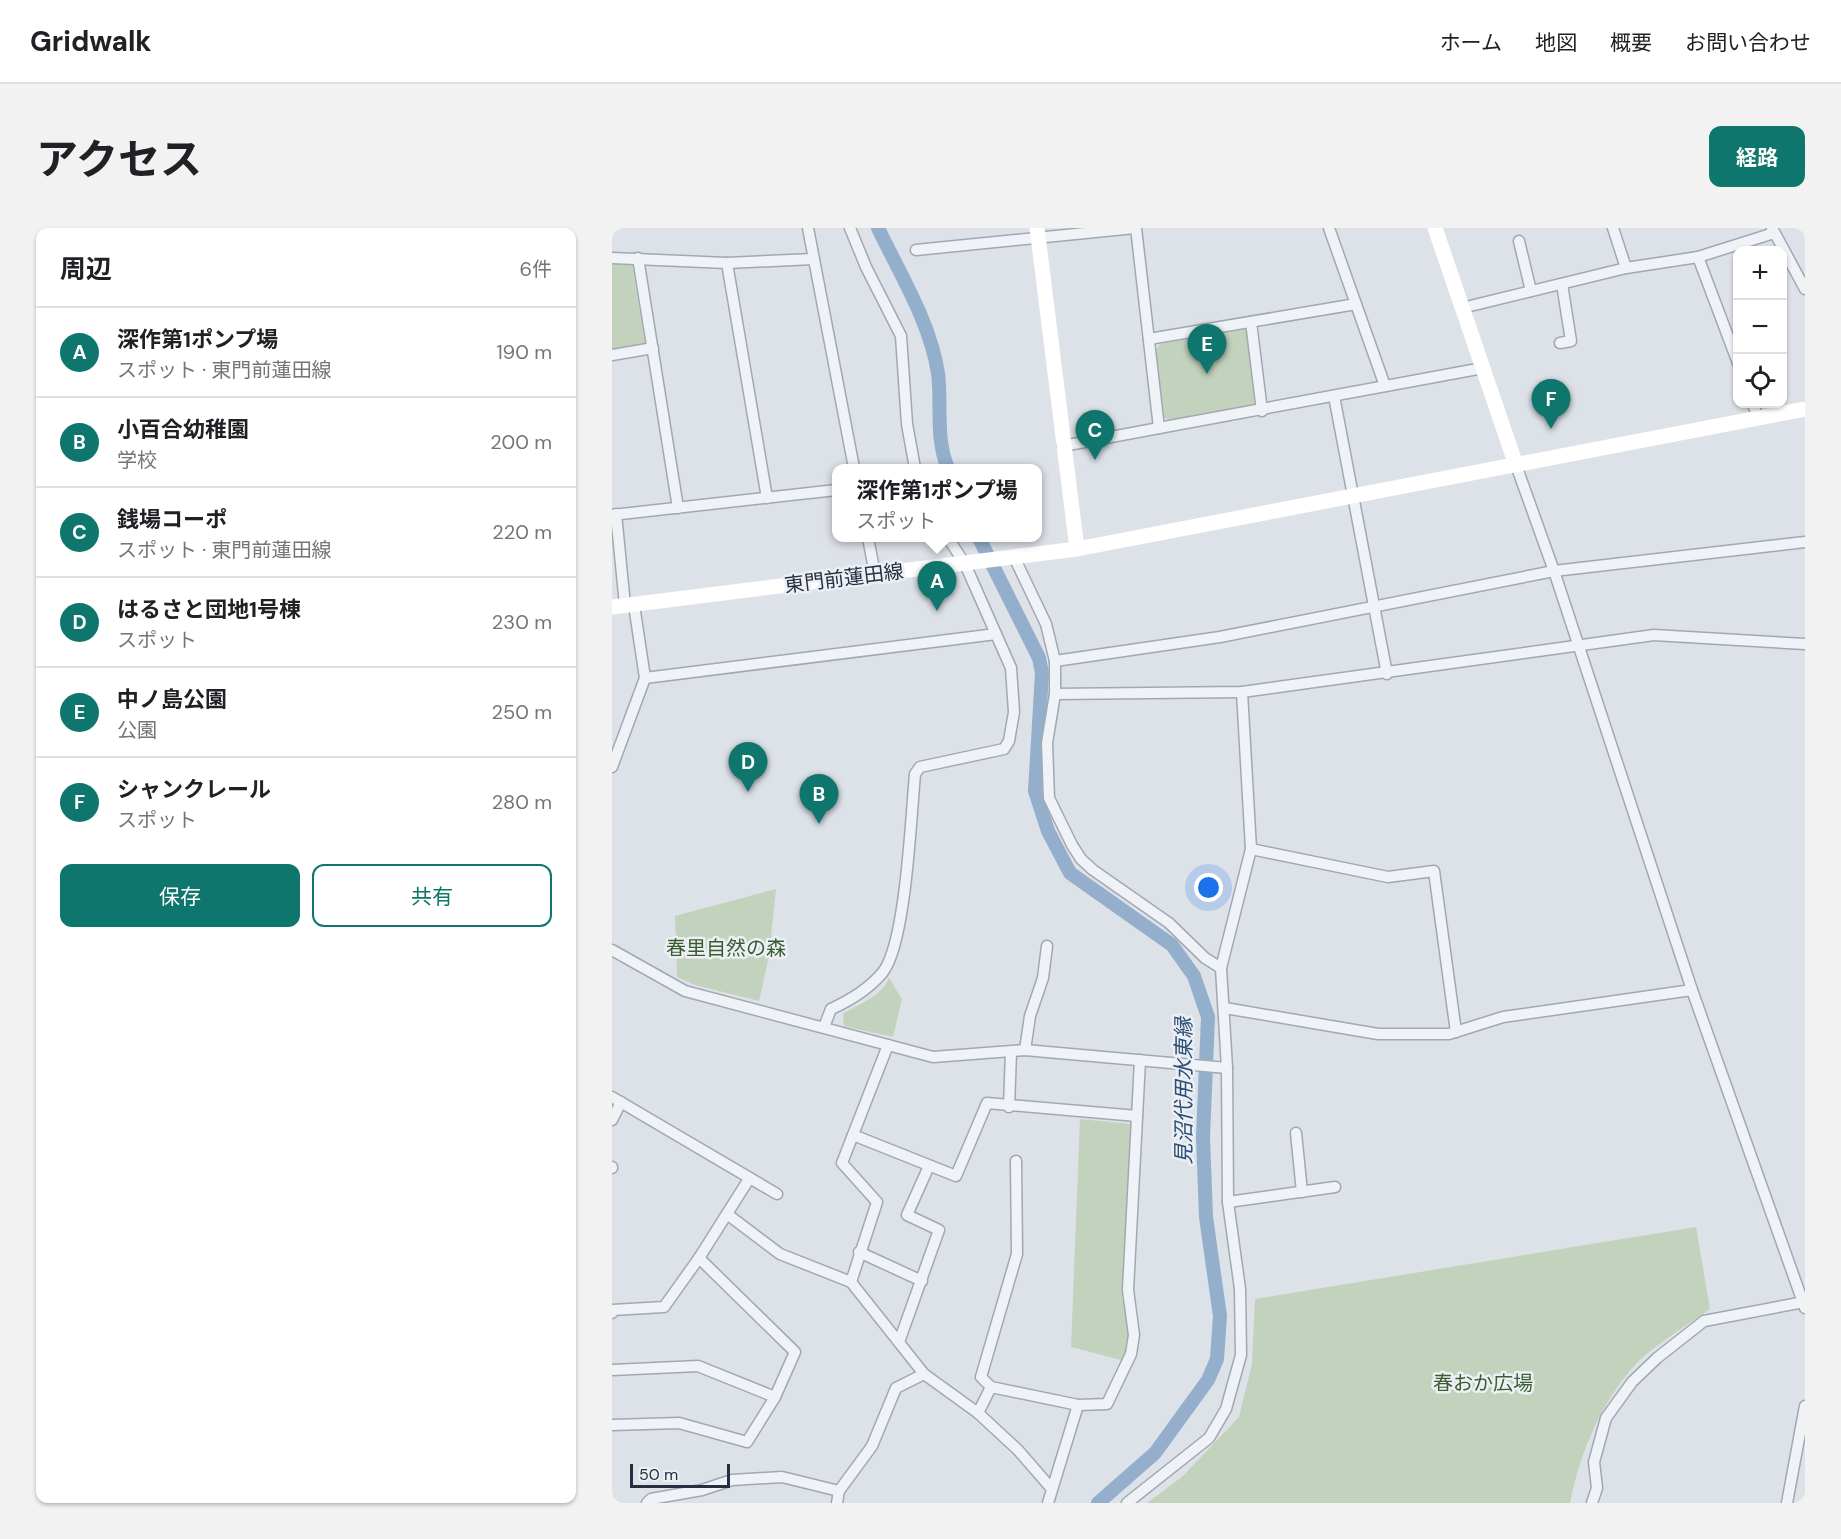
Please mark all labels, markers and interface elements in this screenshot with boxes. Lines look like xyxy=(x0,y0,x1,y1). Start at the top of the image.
text: Gridwalk xyxy=(30,23,152,60)
text: ホーム xyxy=(1440,29,1502,57)
text: 地図 xyxy=(1535,29,1577,57)
text: 概要 xyxy=(1610,29,1652,57)
text: お問い合わせ xyxy=(1685,29,1811,57)
button: 経路 xyxy=(1709,126,1805,187)
text: アクセス xyxy=(36,132,202,187)
map controls xyxy=(1733,246,1787,408)
button: + xyxy=(1733,246,1787,300)
text: 周辺 xyxy=(60,252,112,286)
text: 6件 xyxy=(519,256,552,282)
button: − xyxy=(1733,300,1787,354)
pin: E xyxy=(1188,324,1226,374)
text: 深作第1ポンプ場 xyxy=(117,325,278,354)
text: A xyxy=(72,339,87,365)
text: 190 m xyxy=(496,339,552,365)
button: locate xyxy=(1733,354,1787,408)
text: スポット · 東門前蓮田線 xyxy=(117,357,332,383)
pin: F xyxy=(1532,380,1570,429)
pin: C xyxy=(1076,410,1114,460)
text: 小百合幼稚園 xyxy=(117,415,249,444)
text: B xyxy=(73,429,86,455)
text: 200 m xyxy=(490,429,552,455)
text: 学校 xyxy=(117,447,157,473)
popup xyxy=(832,464,1042,542)
text: 深作第1ポンプ場 xyxy=(856,476,1018,505)
text: 銭場コーポ xyxy=(117,505,227,534)
text: スポット xyxy=(856,508,936,534)
text: C xyxy=(72,519,87,545)
text: 220 m xyxy=(492,519,552,545)
text: スポット · 東門前蓮田線 xyxy=(117,537,332,563)
street label: 東門前蓮田線 xyxy=(783,558,905,598)
pin: A xyxy=(918,562,956,611)
text: はるさと団地1号棟 xyxy=(117,595,301,624)
text: D xyxy=(72,609,87,635)
text: 230 m xyxy=(492,609,552,635)
text: スポット xyxy=(117,627,197,653)
text: 中ノ島公園 xyxy=(117,685,227,714)
text: E xyxy=(74,699,85,725)
text: 250 m xyxy=(491,699,552,725)
text: 公園 xyxy=(117,717,157,743)
pin: D xyxy=(728,742,768,792)
pin: B xyxy=(800,774,838,824)
text: シャンクレール xyxy=(117,775,271,804)
text: F xyxy=(74,789,85,815)
text: 280 m xyxy=(492,789,552,815)
text: スポット xyxy=(117,807,197,833)
button: 保存 xyxy=(60,864,300,927)
button: 共有 xyxy=(312,864,552,927)
your location xyxy=(1194,873,1223,902)
park label: 春里自然の森 xyxy=(666,935,786,961)
water label: 見沼代用水東縁 xyxy=(1170,1016,1198,1165)
park label: 春おか広場 xyxy=(1433,1370,1533,1396)
scale bar xyxy=(630,1461,730,1488)
text: 50 m xyxy=(639,1464,678,1485)

